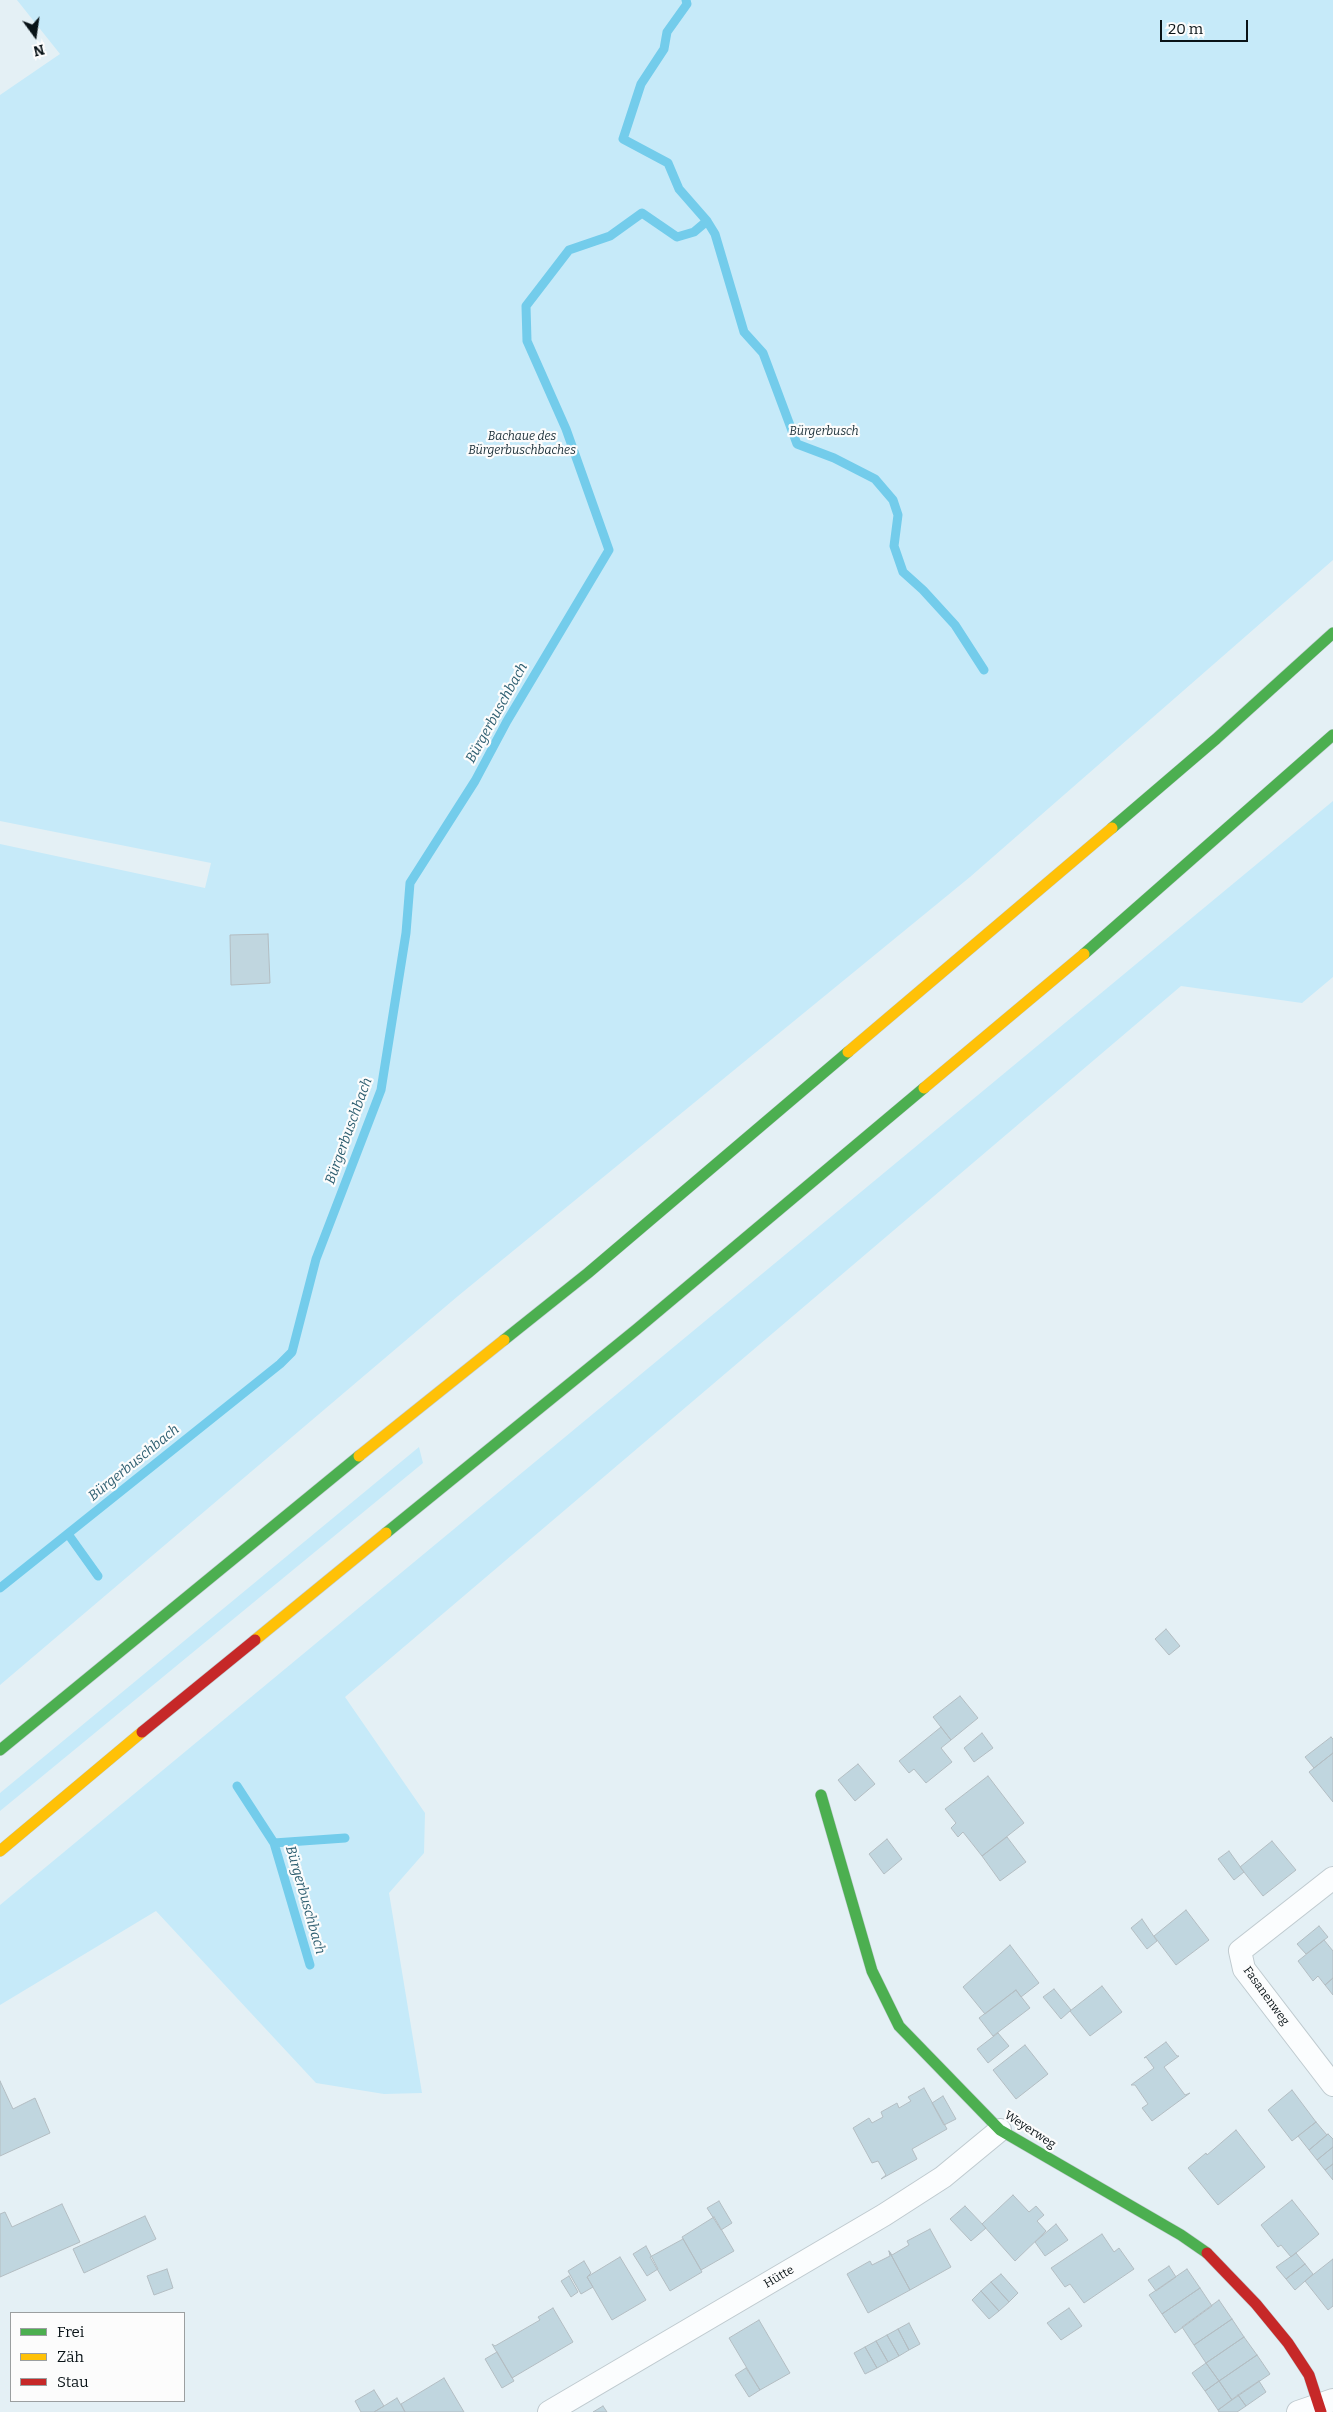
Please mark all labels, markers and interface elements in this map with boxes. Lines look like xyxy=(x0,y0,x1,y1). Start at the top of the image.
north arrow xyxy=(10,10,60,60)
scale bar xyxy=(1163,10,1250,42)
text: 20 m xyxy=(1168,20,1203,38)
text: N xyxy=(31,40,46,60)
park label: Bürgerbusch xyxy=(789,425,859,439)
park label: Bachaue des Bürgerbuschbaches xyxy=(468,430,576,458)
water label: Bürgerbuschbach xyxy=(463,660,531,766)
water label: Bürgerbuschbach xyxy=(322,1076,376,1186)
water label: Bürgerbuschbach xyxy=(85,1421,183,1505)
water label: Bürgerbuschbach xyxy=(281,1844,329,1956)
street label: Fasanenweg xyxy=(1240,1964,1292,2028)
street label: Weyerweg xyxy=(1002,2108,1058,2152)
street label: Hütte xyxy=(762,2263,796,2291)
legend xyxy=(10,2312,185,2402)
text: Frei xyxy=(57,2323,84,2341)
text: Zäh xyxy=(57,2348,84,2366)
text: Stau xyxy=(57,2373,89,2391)

